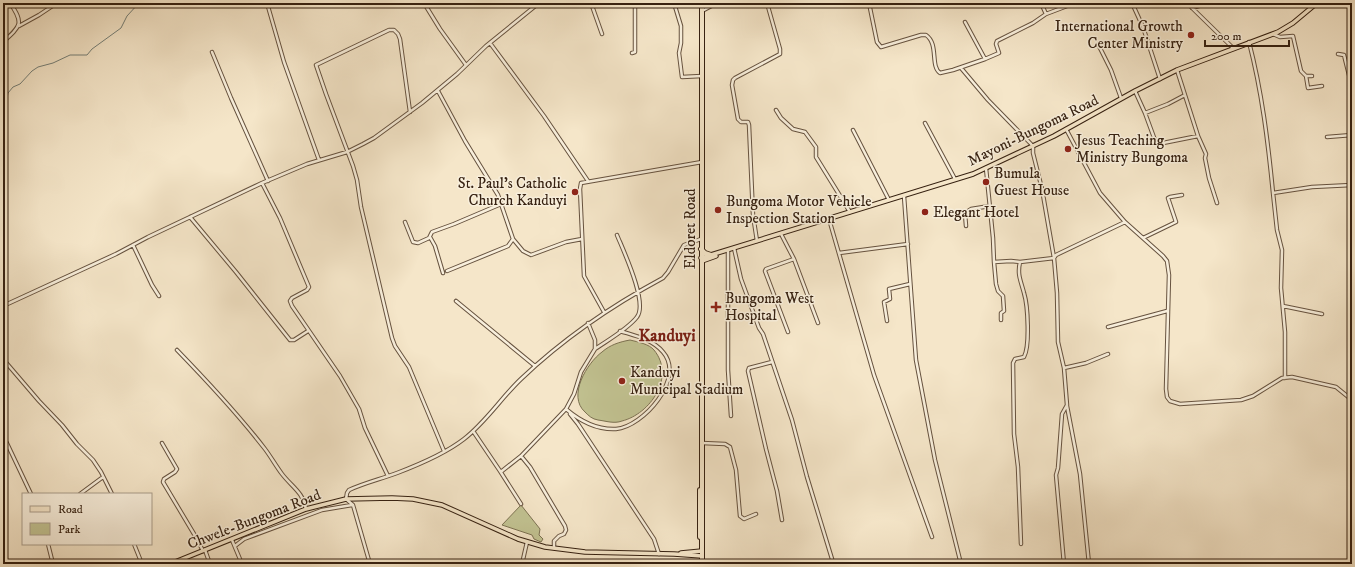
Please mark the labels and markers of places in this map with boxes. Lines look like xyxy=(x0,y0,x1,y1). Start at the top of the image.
place label: International Growth Center Ministry xyxy=(1055,17,1184,53)
marker: International Growth Center Ministry xyxy=(1186,30,1196,40)
place label: Jesus Teaching Ministry Bungoma xyxy=(1074,131,1188,167)
marker: Jesus Teaching Ministry Bungoma xyxy=(1063,144,1073,154)
place label: Bumula Guest House xyxy=(994,164,1069,200)
place label: St. Paul's Catholic Church Kanduyi xyxy=(458,174,568,210)
marker: Bumula Guest House xyxy=(981,177,991,187)
marker: St. Paul's Catholic Church Kanduyi xyxy=(570,187,580,197)
place label: Bungoma Motor Vehicle Inspection Station xyxy=(726,192,871,228)
place label: Elegant Hotel xyxy=(933,203,1019,222)
marker: Bungoma Motor Vehicle Inspection Station xyxy=(713,205,723,215)
marker: Elegant Hotel xyxy=(920,207,930,217)
place label: Bungoma West Hospital xyxy=(725,289,814,325)
marker: Bungoma West Hospital xyxy=(710,301,722,313)
place label: Kanduyi Municipal Stadium xyxy=(630,363,743,399)
marker: Kanduyi Municipal Stadium xyxy=(617,376,627,386)

